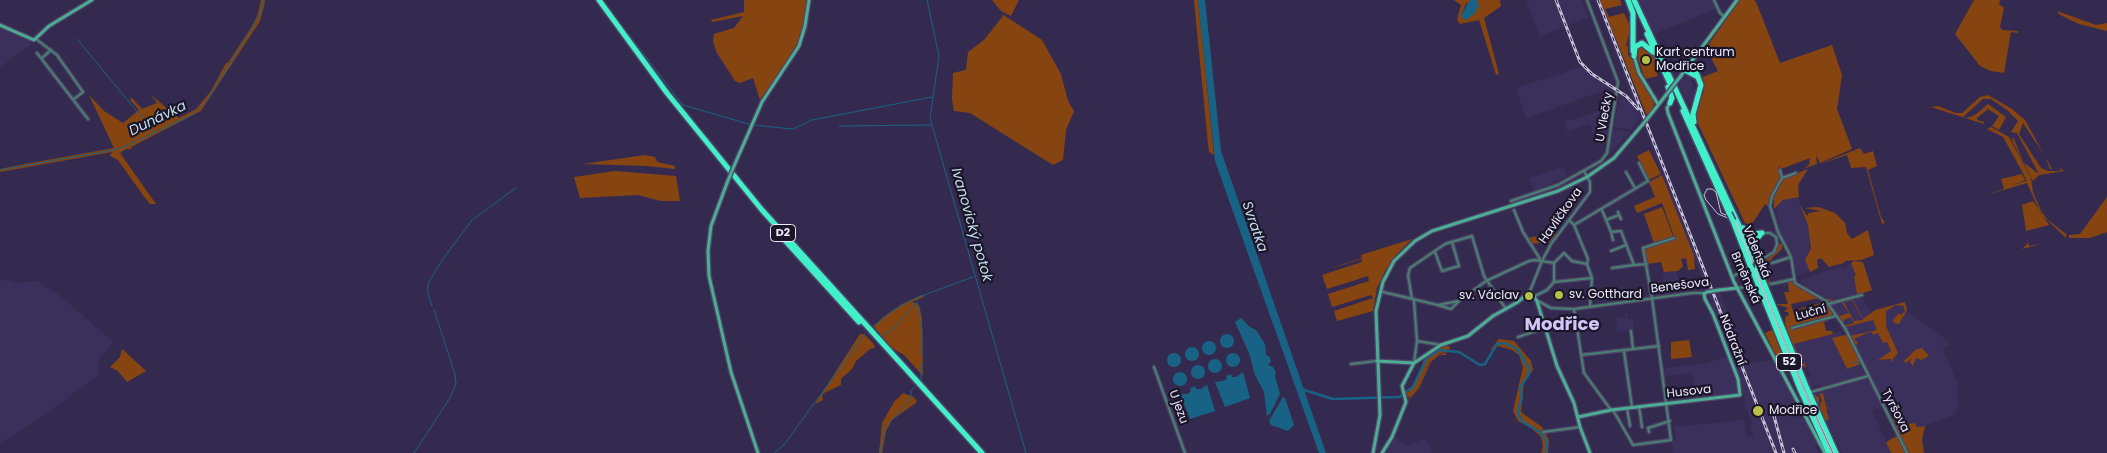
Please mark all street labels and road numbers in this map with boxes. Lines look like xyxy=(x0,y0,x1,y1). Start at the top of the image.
street label: U Vlečky xyxy=(1594,91,1616,143)
street label: Havlíčkova xyxy=(1536,185,1586,247)
road number: D2 xyxy=(770,224,796,242)
street label: Vídeňská xyxy=(1739,224,1773,280)
street label: Brněnská xyxy=(1727,250,1763,306)
street label: Benešova xyxy=(1650,275,1710,297)
street label: Luční xyxy=(1794,302,1828,324)
street label: Nádražní xyxy=(1716,313,1748,367)
road number: 52 xyxy=(1776,354,1802,371)
street label: Husova xyxy=(1666,382,1712,402)
street label: Tyršova xyxy=(1878,387,1912,435)
street label: U jezu xyxy=(1165,388,1191,426)

